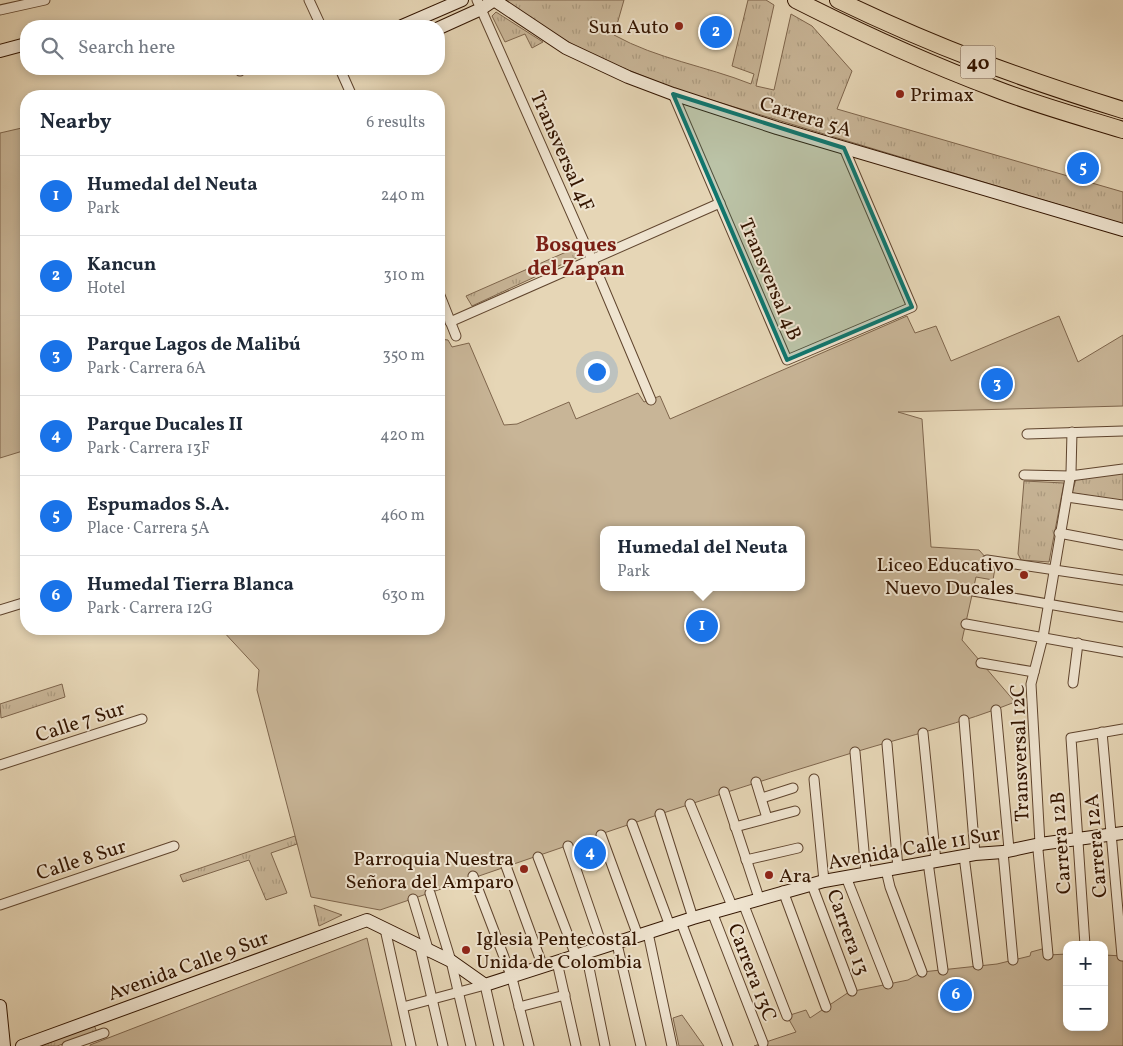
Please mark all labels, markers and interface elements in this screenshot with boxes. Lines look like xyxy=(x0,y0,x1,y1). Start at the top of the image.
pin: 2 xyxy=(700,13,732,51)
place label: Sun Auto xyxy=(588,14,669,42)
search box xyxy=(20,20,445,75)
marker: Sun Auto xyxy=(673,20,685,32)
icon: search xyxy=(38,34,66,62)
text: Search here xyxy=(78,35,175,61)
road number: 40 xyxy=(960,46,996,78)
place label: Primax xyxy=(910,82,974,110)
street label: Transversal 4F xyxy=(522,87,600,217)
marker: Primax xyxy=(894,88,906,100)
street label: Carrera 5A xyxy=(756,91,855,145)
text: Nearby xyxy=(40,108,111,137)
text: 6 results xyxy=(366,112,425,134)
pin: 5 xyxy=(1067,149,1099,187)
text: Humedal del Neuta xyxy=(87,172,258,198)
text: 1 xyxy=(53,185,59,207)
text: 240 m xyxy=(381,185,425,207)
text: Park xyxy=(87,198,120,220)
street label: Transversal 4B xyxy=(731,214,808,345)
district label: Bosques del Zapan xyxy=(527,231,625,284)
text: Kancun xyxy=(87,252,156,278)
text: 2 xyxy=(52,265,60,287)
text: 310 m xyxy=(384,265,425,287)
text: Hotel xyxy=(87,278,125,300)
text: Parque Lagos de Malibú xyxy=(87,332,301,358)
text: 3 xyxy=(52,345,60,367)
text: 350 m xyxy=(382,345,425,367)
text: Park · Carrera 6A xyxy=(87,358,206,380)
your location xyxy=(584,359,610,385)
pin: 3 xyxy=(981,365,1013,403)
text: Parque Ducales II xyxy=(87,412,243,438)
text: 4 xyxy=(51,425,61,447)
text: 420 m xyxy=(380,425,425,447)
text: Park · Carrera 13F xyxy=(87,438,210,460)
text: Espumados S.A. xyxy=(87,492,230,518)
text: 5 xyxy=(52,505,60,527)
text: 460 m xyxy=(381,505,425,527)
text: Place · Carrera 5A xyxy=(87,518,210,540)
popup xyxy=(600,526,805,591)
text: Humedal del Neuta xyxy=(617,535,788,561)
place label: Liceo Educativo Nuevo Ducales xyxy=(877,552,1014,603)
text: Park xyxy=(617,561,650,583)
marker: Liceo Educativo Nuevo Ducales xyxy=(1018,569,1030,581)
text: Humedal Tierra Blanca xyxy=(87,572,294,598)
text: 6 xyxy=(52,585,60,607)
text: 630 m xyxy=(382,585,425,607)
text: Park · Carrera 12G xyxy=(87,598,213,620)
pin: 1 xyxy=(686,607,718,645)
street label: Transversal 12C xyxy=(1005,684,1037,822)
street label: Calle 7 Sur xyxy=(32,695,129,751)
street label: Carrera 12B xyxy=(1044,791,1080,895)
street label: Carrera 12A xyxy=(1079,793,1115,899)
street label: Avenida Calle 11 Sur xyxy=(826,820,1003,878)
street label: Calle 8 Sur xyxy=(33,833,130,889)
pin: 4 xyxy=(574,834,606,872)
place label: Parroquia Nuestra Señora del Amparo xyxy=(346,846,514,897)
marker: Parroquia Nuestra Señora del Amparo xyxy=(518,863,530,875)
place label: Ara xyxy=(779,863,811,891)
marker: Ara xyxy=(763,869,775,881)
street label: Carrera 13 xyxy=(819,886,876,980)
street label: Carrera 13C xyxy=(720,920,783,1026)
street label: Avenida Calle 9 Sur xyxy=(104,925,273,1009)
place label: Iglesia Pentecostal Unida de Colombia xyxy=(476,926,642,977)
map controls xyxy=(1063,941,1108,1031)
button: + xyxy=(1063,941,1108,986)
marker: Iglesia Pentecostal Unida de Colombia xyxy=(460,944,472,956)
pin: 6 xyxy=(940,976,972,1014)
button: − xyxy=(1063,986,1108,1031)

